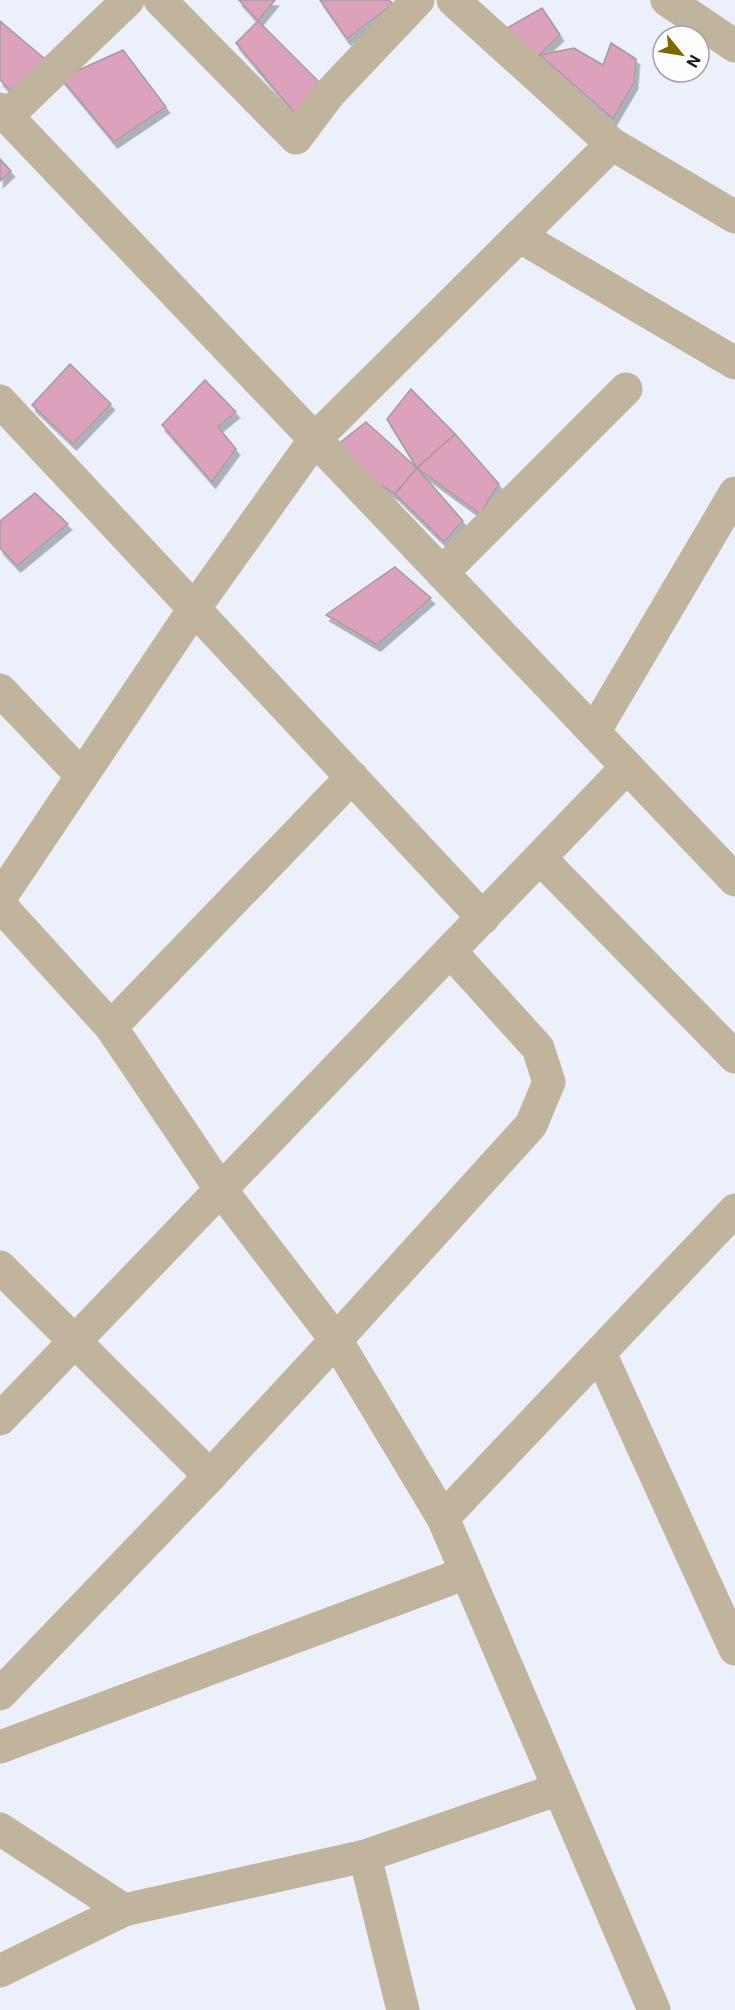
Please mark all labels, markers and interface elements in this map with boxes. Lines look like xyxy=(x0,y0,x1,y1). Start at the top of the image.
north arrow xyxy=(651,24,711,84)
text: N xyxy=(683,52,705,71)

